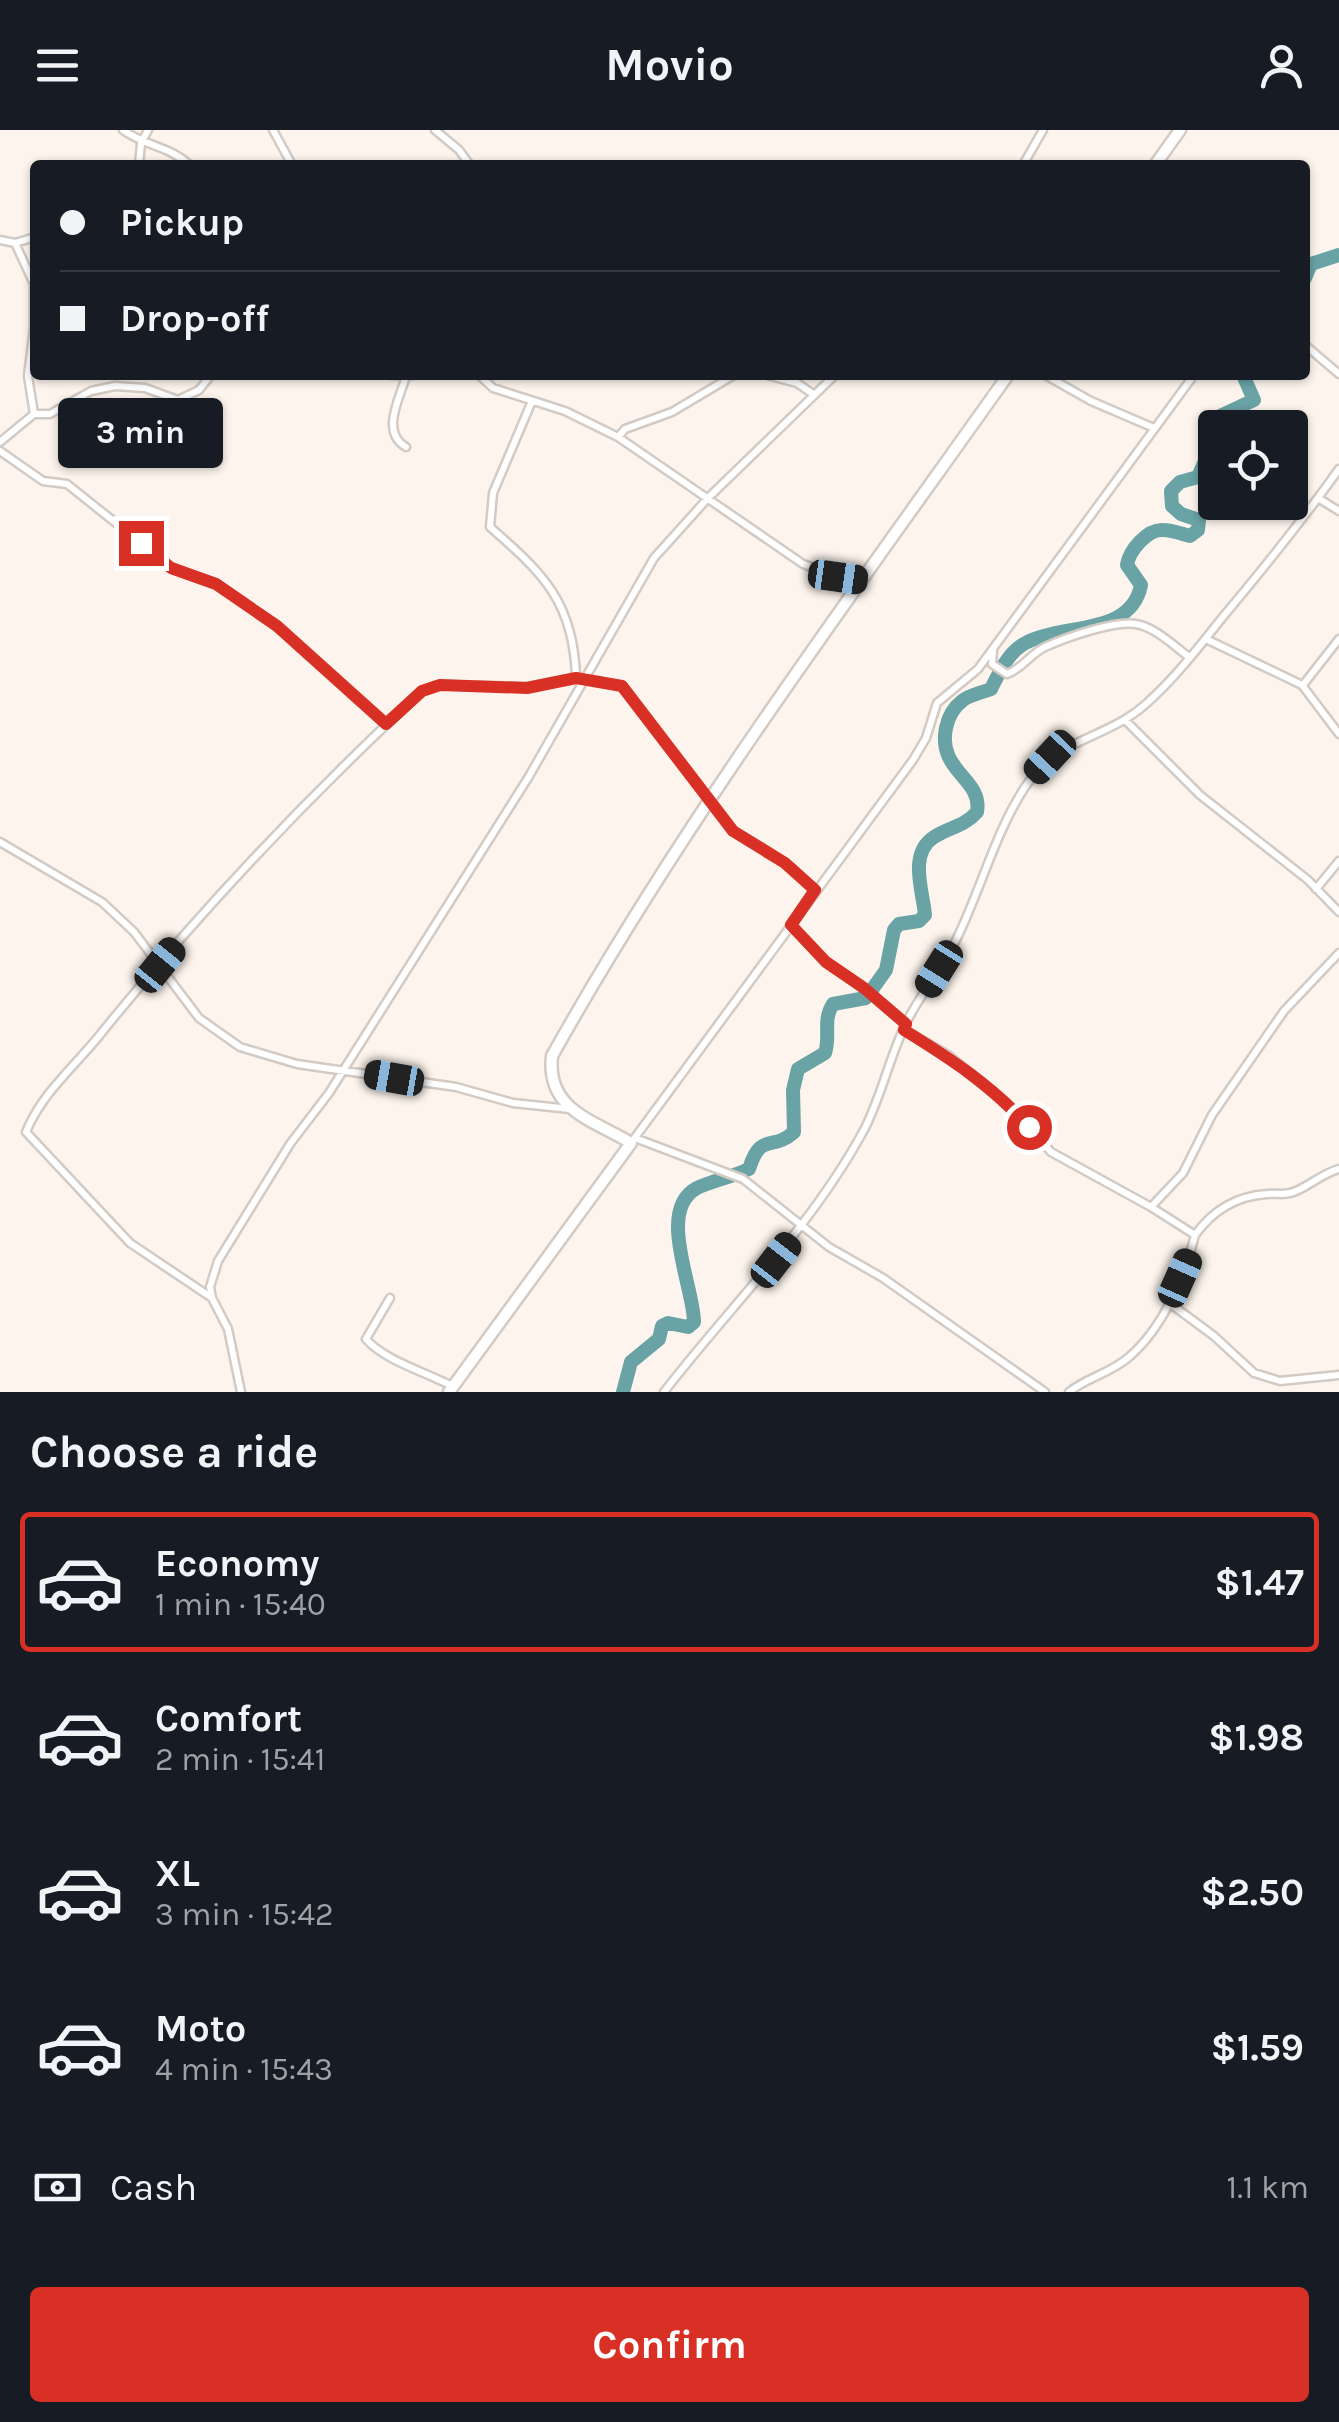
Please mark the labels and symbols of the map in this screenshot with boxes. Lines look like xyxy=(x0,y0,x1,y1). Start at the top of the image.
callout: 3 min xyxy=(58,398,224,468)
route end xyxy=(119,521,164,566)
car xyxy=(806,558,870,596)
car xyxy=(1019,725,1081,789)
car xyxy=(129,932,191,998)
car xyxy=(910,936,968,1002)
car xyxy=(362,1058,426,1098)
route start xyxy=(1007,1105,1052,1150)
car xyxy=(746,1227,806,1293)
car xyxy=(1154,1244,1206,1312)

